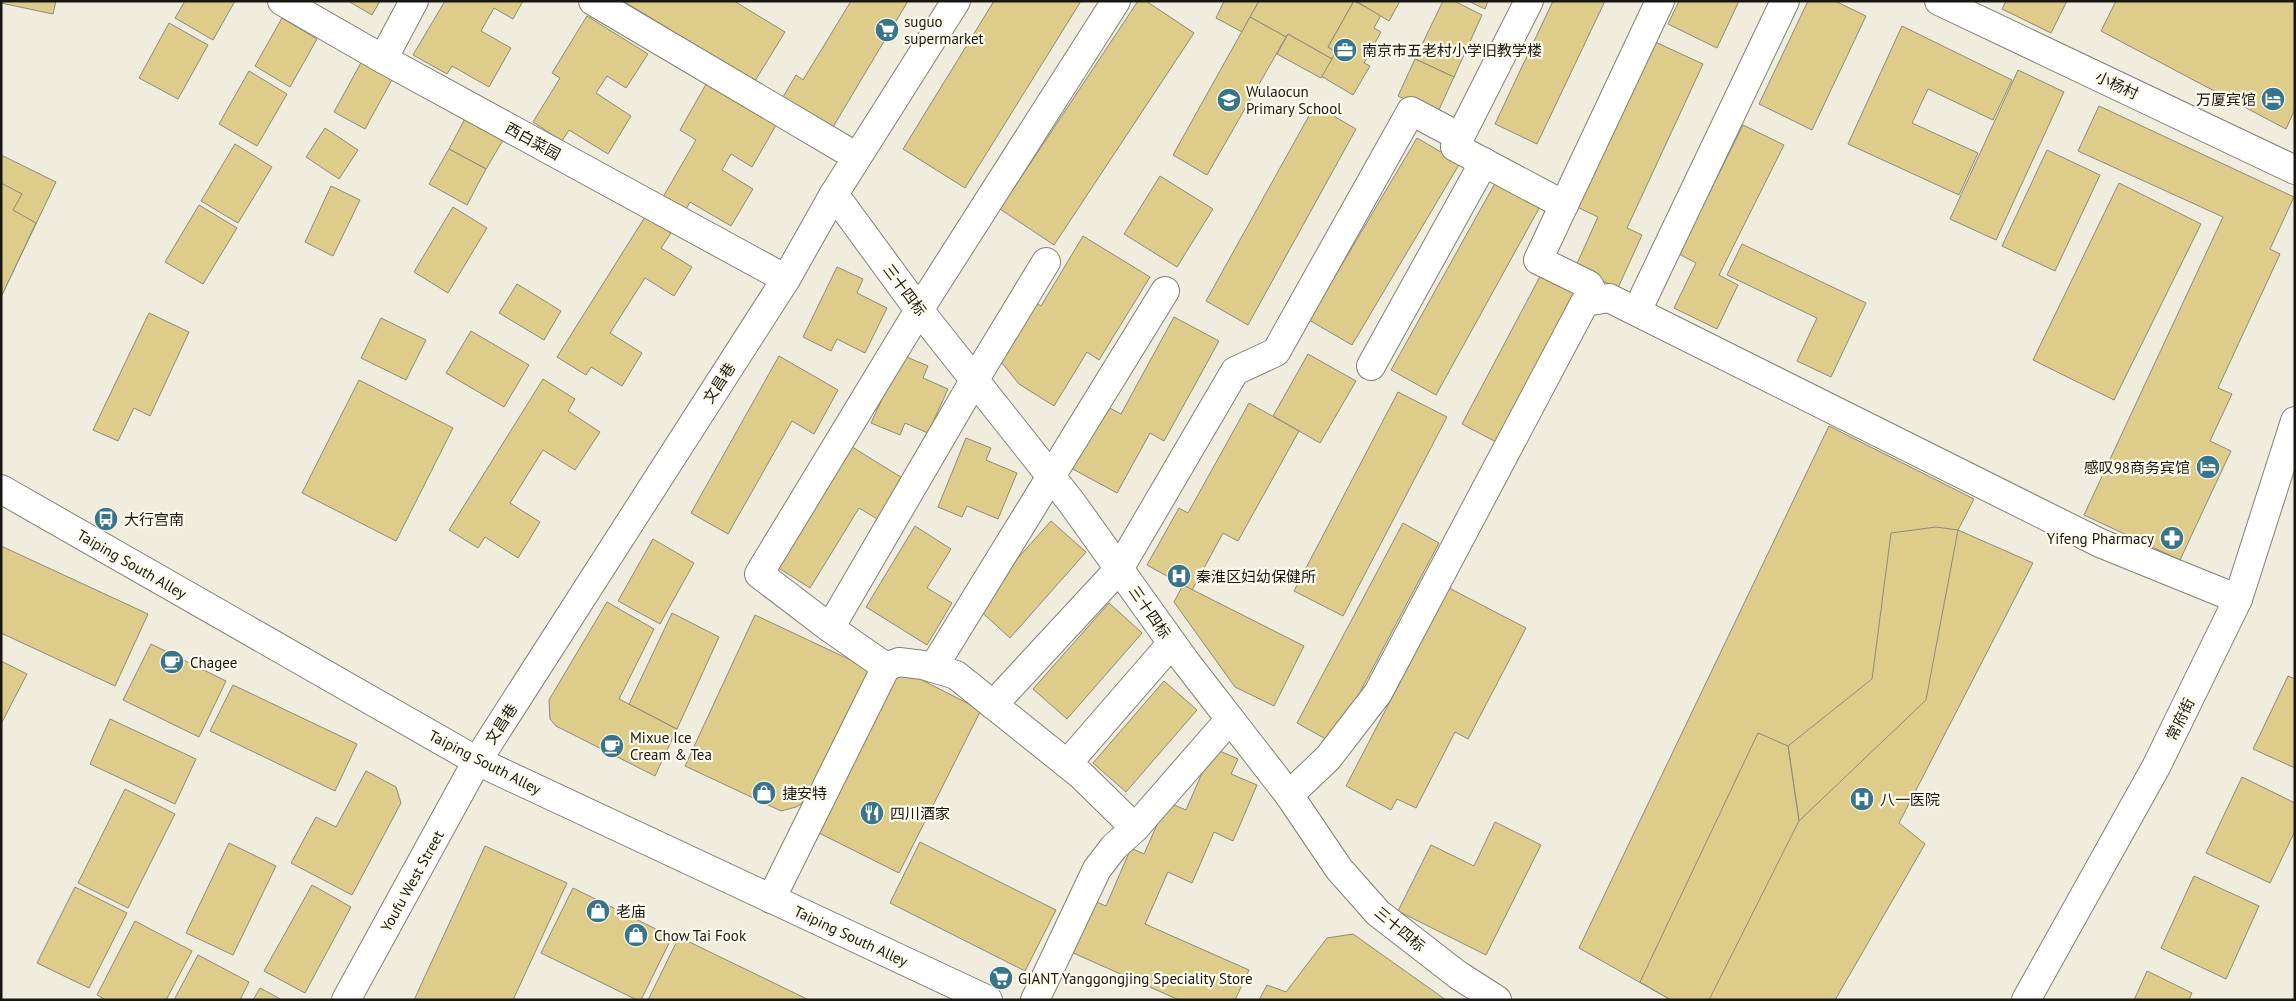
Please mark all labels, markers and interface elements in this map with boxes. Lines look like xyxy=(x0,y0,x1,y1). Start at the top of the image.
place label: suguo supermarket xyxy=(904,12,984,48)
supermarket icon: suguo supermarket xyxy=(874,17,900,43)
office icon: 南京市五老村小学旧教学楼 xyxy=(1332,37,1358,63)
place label: 南京市五老村小学旧教学楼 xyxy=(1362,41,1542,60)
street label: 小杨村 xyxy=(2093,67,2141,103)
place label: Wulaocun Primary School xyxy=(1246,82,1342,118)
hotel icon: 万厦宾馆 xyxy=(2260,86,2286,112)
school or university icon: Wulaocun Primary School xyxy=(1216,87,1242,113)
place label: 万厦宾馆 xyxy=(2196,90,2256,109)
street label: 西白菜园 xyxy=(502,118,564,164)
street label: 三十四标 xyxy=(879,260,931,320)
street label: 文昌巷 xyxy=(699,359,739,407)
hotel icon: 感叹98商务宾馆 xyxy=(2195,454,2221,480)
place label: 感叹98商务宾馆 xyxy=(2084,458,2190,477)
bus stop icon: 大行宫南 xyxy=(93,506,119,532)
place label: 大行宫南 xyxy=(124,510,184,529)
street label: Taiping South Alley xyxy=(74,525,190,603)
pharmacy icon: Yifeng Pharmacy xyxy=(2159,525,2185,551)
place label: Yifeng Pharmacy xyxy=(2047,529,2154,548)
hospital icon: 秦淮区妇幼保健所 xyxy=(1166,563,1192,589)
place label: 秦淮区妇幼保健所 xyxy=(1196,567,1316,586)
street label: 三十四标 xyxy=(1125,582,1175,642)
cafe icon: Chagee xyxy=(159,649,185,675)
place label: Chagee xyxy=(190,653,237,672)
street label: 常府街 xyxy=(2162,695,2198,743)
street label: 文昌巷 xyxy=(481,700,521,748)
street label: Taiping South Alley xyxy=(426,726,544,798)
place label: Mixue Ice Cream & Tea xyxy=(630,728,712,764)
cafe icon: Mixue Ice Cream & Tea xyxy=(599,733,625,759)
shop icon: 捷安特 xyxy=(751,780,777,806)
place label: 捷安特 xyxy=(782,784,827,803)
hospital icon: 八一医院 xyxy=(1849,786,1875,812)
place label: 八一医院 xyxy=(1880,790,1940,809)
restaurant icon: 四川酒家 xyxy=(859,800,885,826)
place label: 四川酒家 xyxy=(890,804,950,823)
street label: Youfu West Street xyxy=(376,827,448,935)
shop icon: 老庙 xyxy=(585,898,611,924)
street label: Taiping South Alley xyxy=(791,901,911,971)
place label: 老庙 xyxy=(616,902,646,921)
street label: 三十四标 xyxy=(1371,902,1429,956)
shop icon: Chow Tai Fook xyxy=(623,922,649,948)
place label: Chow Tai Fook xyxy=(654,926,747,945)
supermarket icon: GIANT Yanggongjing Speciality Store xyxy=(988,965,1014,991)
place label: GIANT Yanggongjing Speciality Store xyxy=(1018,969,1253,988)

